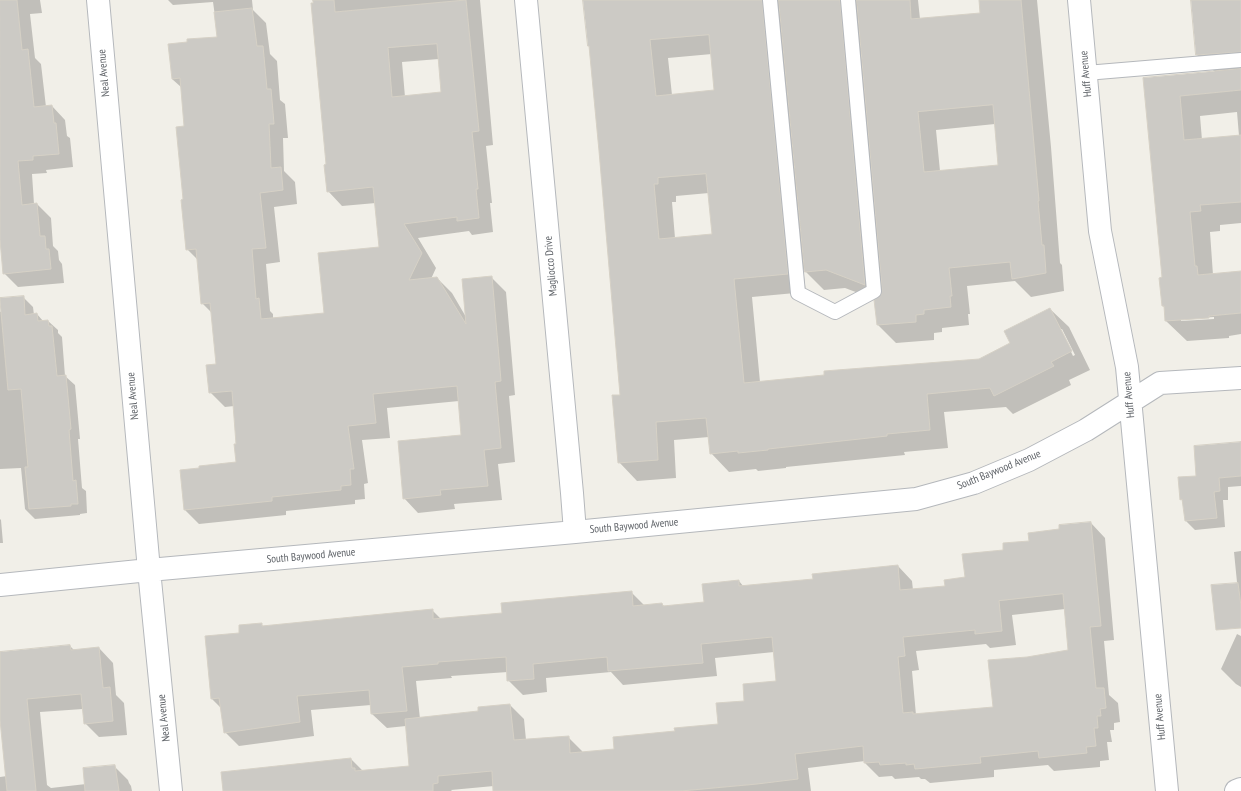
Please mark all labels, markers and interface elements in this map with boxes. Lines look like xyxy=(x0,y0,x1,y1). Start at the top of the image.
street label: Neal Avenue xyxy=(95,49,113,97)
street label: Huff Avenue xyxy=(1077,50,1095,98)
street label: Magliocco Drive xyxy=(542,235,560,297)
street label: Huff Avenue xyxy=(1120,371,1138,419)
street label: Neal Avenue xyxy=(124,372,142,420)
street label: South Baywood Avenue xyxy=(955,447,1043,493)
street label: South Baywood Avenue xyxy=(589,516,679,536)
street label: South Baywood Avenue xyxy=(266,546,356,566)
street label: Huff Avenue xyxy=(1151,693,1169,741)
street label: Neal Avenue xyxy=(155,694,173,742)

